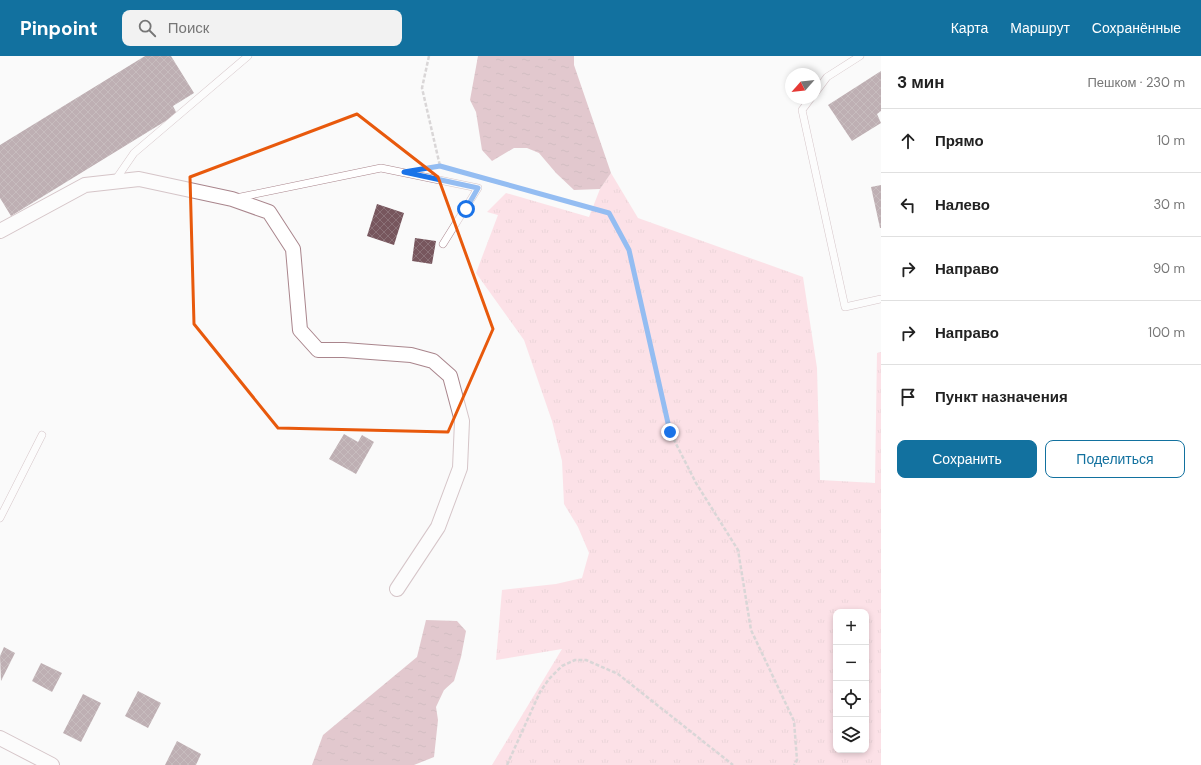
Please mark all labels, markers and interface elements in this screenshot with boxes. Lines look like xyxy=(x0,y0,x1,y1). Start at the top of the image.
search box xyxy=(122,10,402,46)
text: Pinpoint xyxy=(20,16,98,41)
icon: search xyxy=(136,17,158,39)
text: Поиск xyxy=(168,18,209,38)
text: Карта xyxy=(951,19,988,37)
text: Маршрут xyxy=(1010,19,1070,37)
text: Сохранённые xyxy=(1092,19,1181,37)
north arrow xyxy=(785,68,821,104)
text: 3 мин xyxy=(897,71,945,93)
text: Пешком · 230 m xyxy=(1087,74,1185,91)
icon: ahead xyxy=(897,130,919,152)
text: Прямо xyxy=(935,131,984,151)
text: 10 m xyxy=(1157,132,1185,149)
icon: left xyxy=(897,194,919,216)
text: Налево xyxy=(935,195,990,215)
text: 30 m xyxy=(1153,196,1185,213)
route start xyxy=(457,200,475,218)
icon: right xyxy=(897,258,919,280)
text: Направо xyxy=(935,259,999,279)
text: 90 m xyxy=(1153,260,1185,277)
icon: right xyxy=(897,322,919,344)
text: Направо xyxy=(935,323,999,343)
text: 100 m xyxy=(1148,324,1185,341)
icon: arrive xyxy=(897,386,919,408)
text: Пункт назначения xyxy=(935,387,1068,407)
route end xyxy=(661,423,679,441)
button: Сохранить xyxy=(897,440,1037,478)
button: Поделиться xyxy=(1045,440,1185,478)
map controls xyxy=(833,609,869,753)
button: + xyxy=(833,609,869,645)
button: − xyxy=(833,645,869,681)
button: locate xyxy=(833,681,869,717)
button: layers xyxy=(833,717,869,753)

